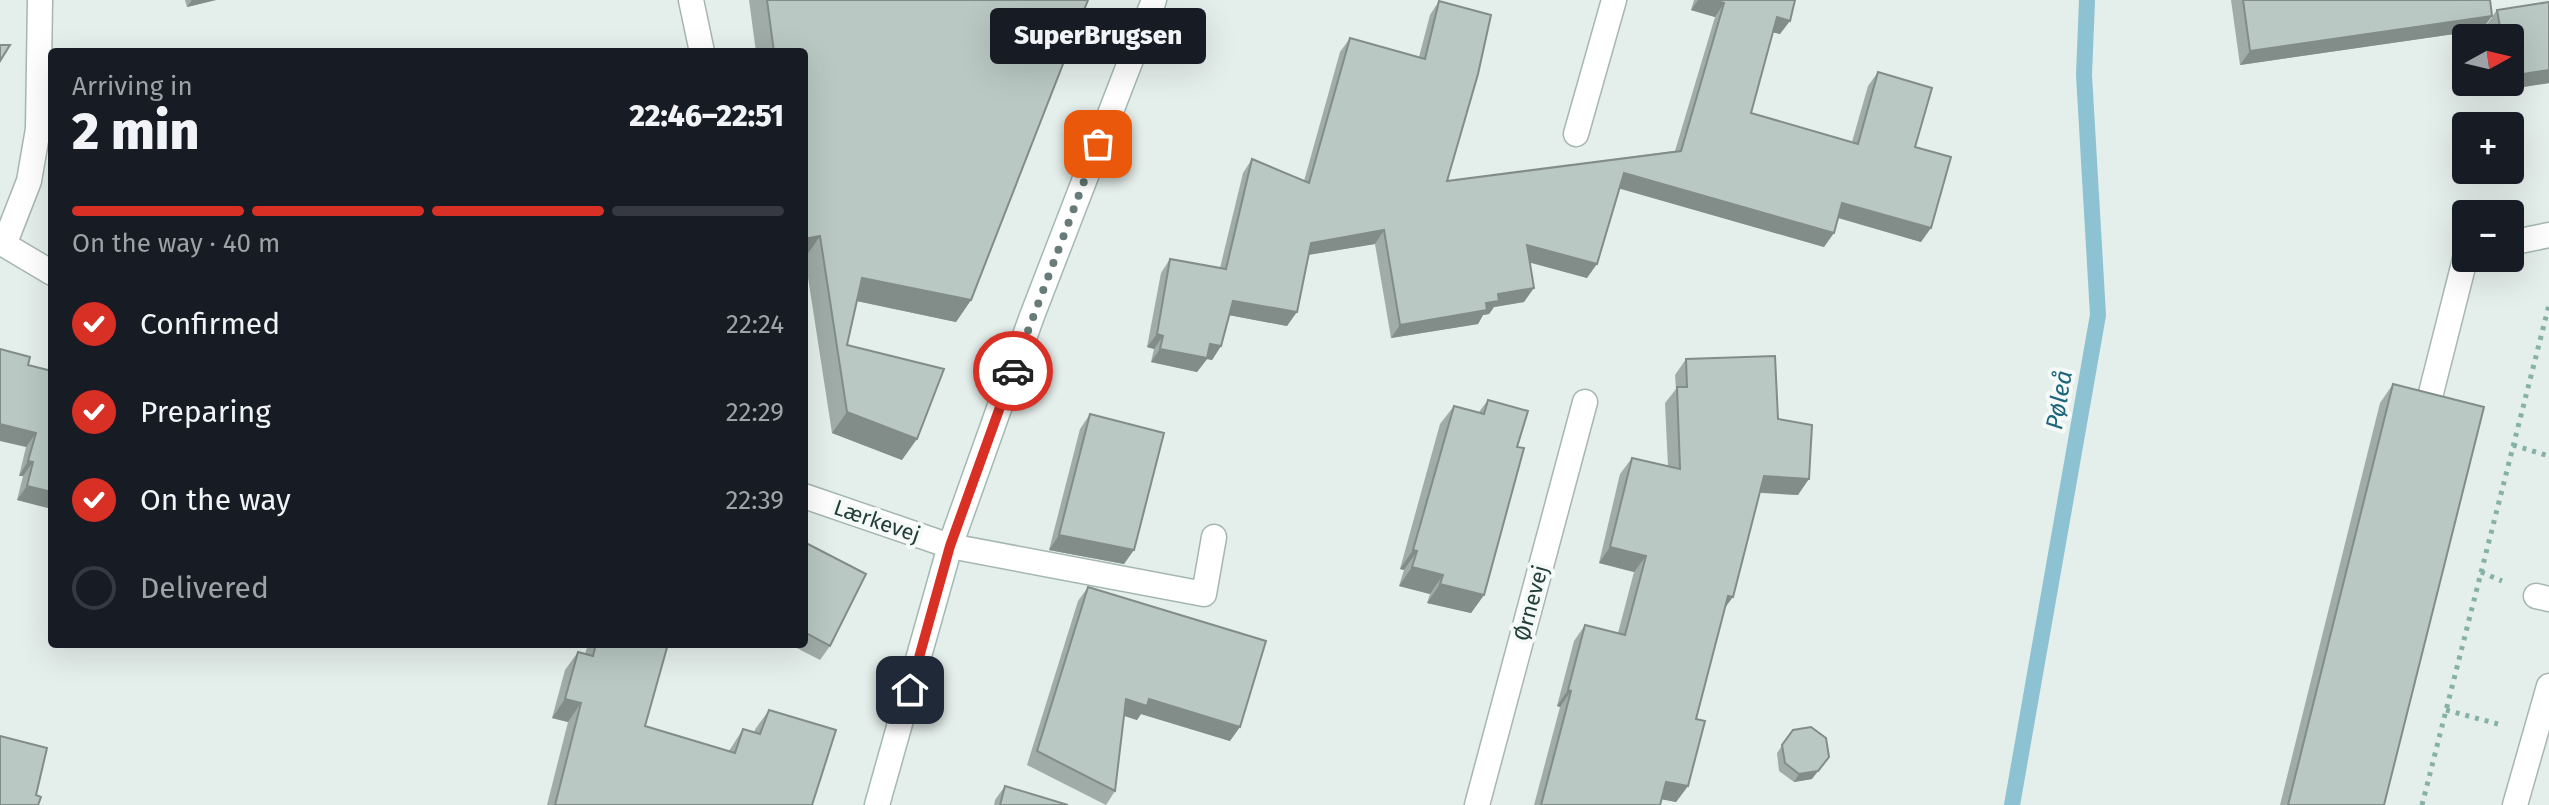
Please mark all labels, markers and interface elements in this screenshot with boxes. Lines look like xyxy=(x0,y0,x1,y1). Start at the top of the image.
callout: SuperBrugsen xyxy=(990,8,1206,64)
text: SuperBrugsen xyxy=(1014,20,1182,51)
north arrow xyxy=(2452,24,2524,96)
map controls xyxy=(2452,24,2524,272)
text: Arriving in xyxy=(72,71,193,102)
text: 22:46–22:51 xyxy=(629,98,784,134)
text: 2 min xyxy=(72,100,199,163)
pin xyxy=(1064,110,1132,178)
button: + xyxy=(2452,112,2524,184)
icon: bag xyxy=(1076,122,1120,166)
button: − xyxy=(2452,200,2524,272)
text: On the way · 40 m xyxy=(72,228,280,259)
icon: check xyxy=(72,302,116,346)
text: Confirmed xyxy=(140,306,280,342)
text: 22:24 xyxy=(726,309,784,340)
courier xyxy=(973,331,1053,411)
icon: car xyxy=(991,349,1035,393)
water label: Pøleå xyxy=(2040,368,2078,432)
icon: check xyxy=(72,390,116,434)
text: Preparing xyxy=(140,394,271,430)
text: 22:29 xyxy=(726,397,784,428)
icon: check xyxy=(72,478,116,522)
text: On the way xyxy=(140,482,291,518)
text: 22:39 xyxy=(725,485,784,516)
street label: Lærkevej xyxy=(830,494,924,548)
street label: Ørnevej xyxy=(1508,562,1554,644)
text: Delivered xyxy=(140,570,269,606)
pin xyxy=(876,656,944,724)
icon: home xyxy=(888,668,932,712)

